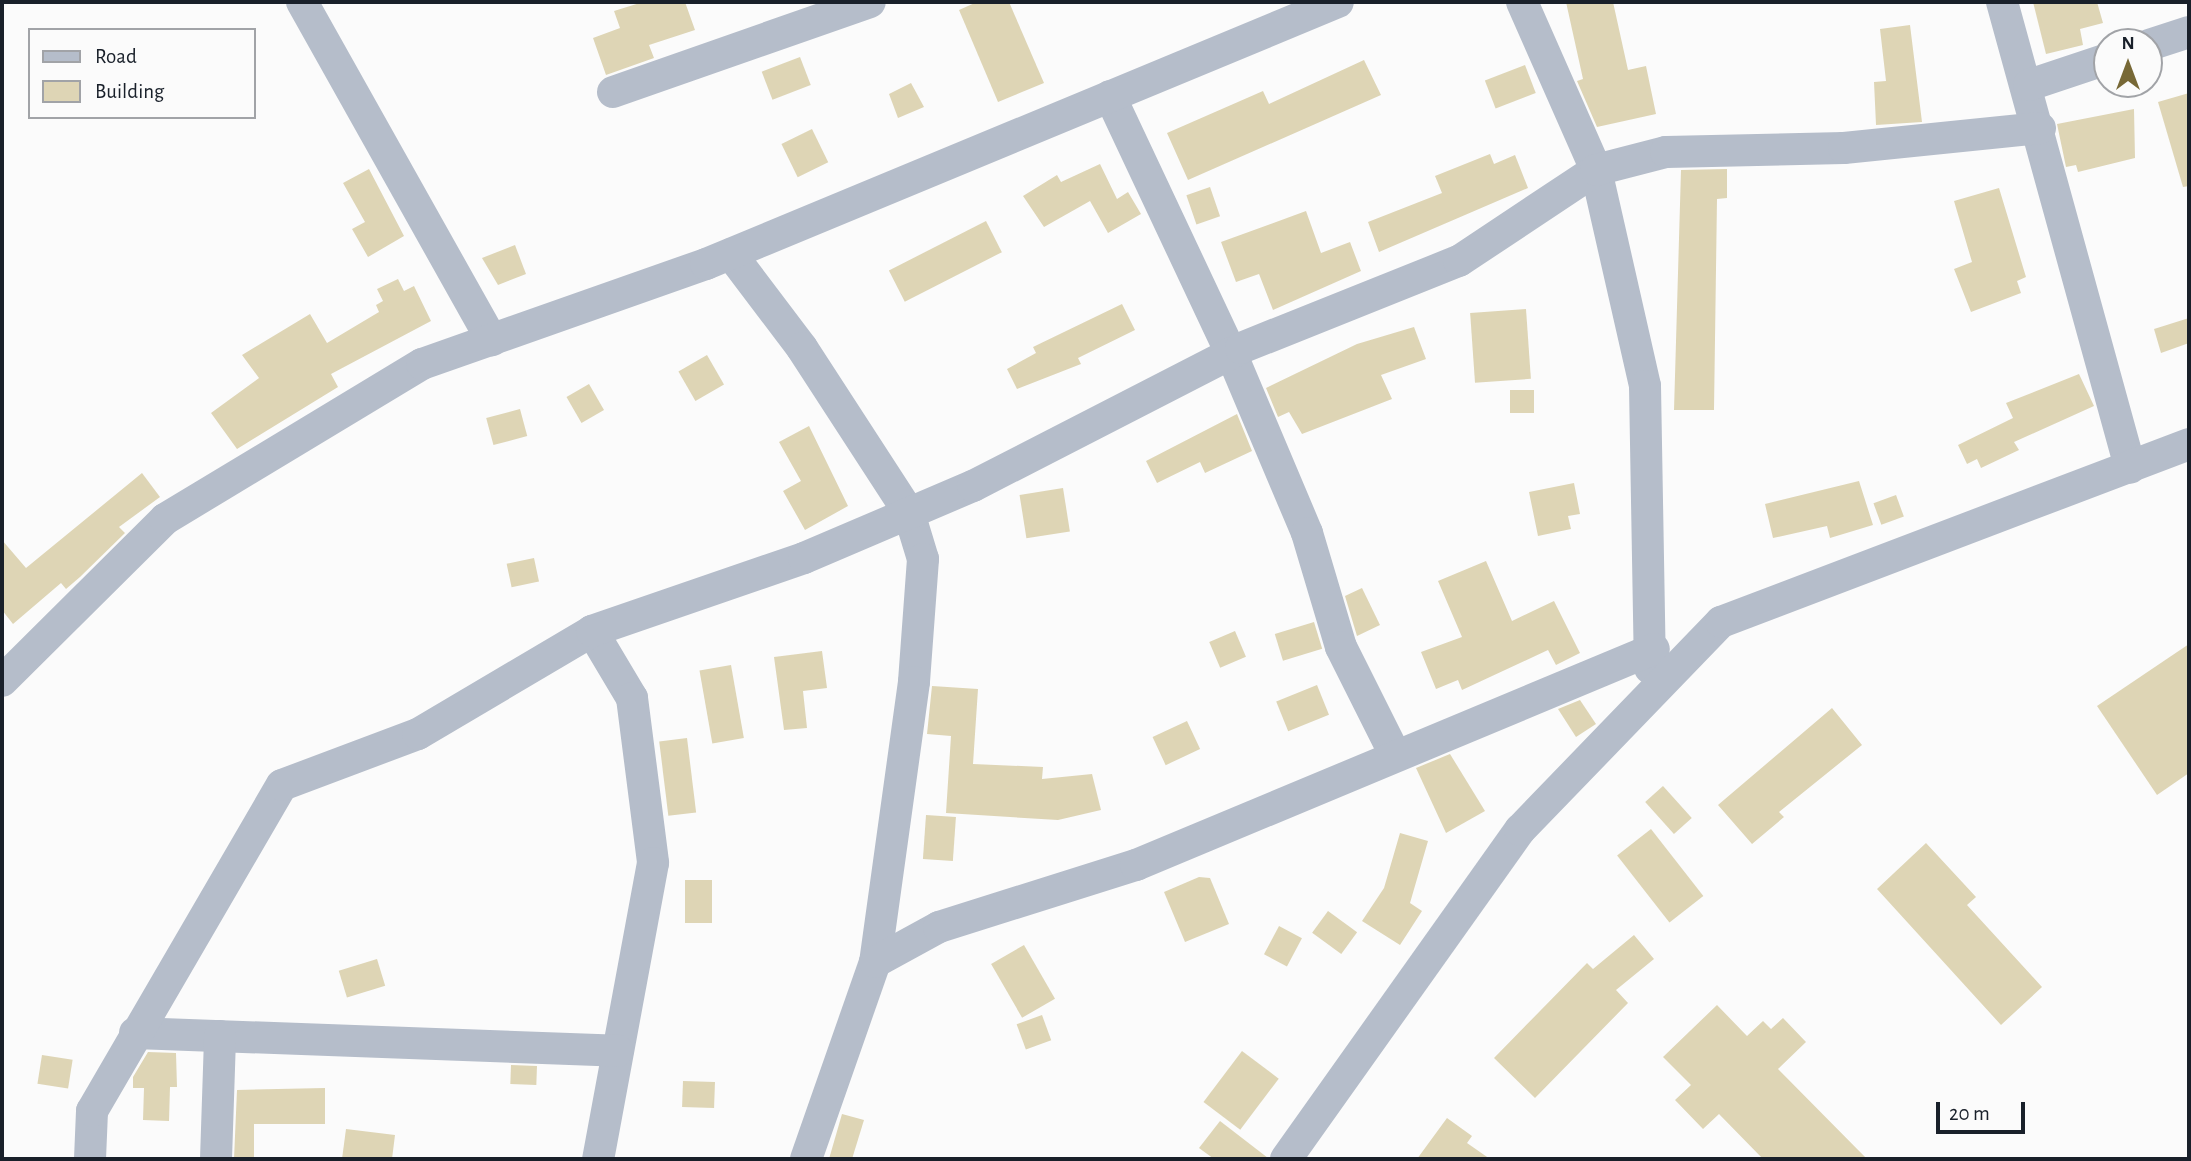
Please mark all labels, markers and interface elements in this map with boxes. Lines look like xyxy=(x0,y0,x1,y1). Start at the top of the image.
legend xyxy=(28,28,256,119)
north arrow xyxy=(2093,28,2163,98)
text: N xyxy=(2121,34,2135,53)
text: Road xyxy=(95,46,137,67)
text: Building xyxy=(95,81,164,102)
scale bar xyxy=(1939,1088,2028,1132)
text: 20 m xyxy=(1949,1103,1990,1124)

